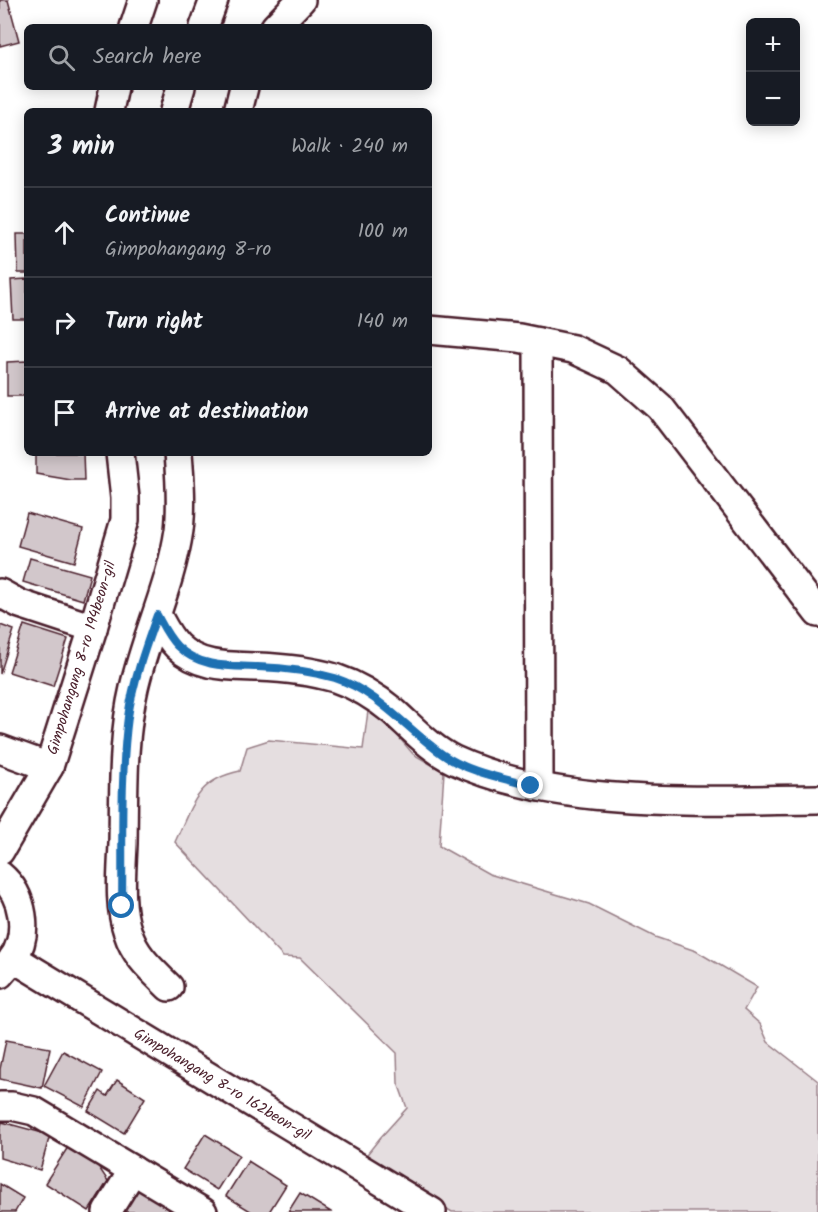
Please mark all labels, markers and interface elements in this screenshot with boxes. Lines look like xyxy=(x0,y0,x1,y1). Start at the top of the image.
map controls xyxy=(746,18,800,126)
button: + xyxy=(746,18,800,72)
search box xyxy=(24,24,432,90)
text: Search here xyxy=(93,40,201,75)
icon: search xyxy=(45,41,78,74)
button: − xyxy=(746,72,800,126)
text: 3 min xyxy=(48,126,115,168)
text: Walk · 240 m xyxy=(291,131,408,163)
text: Continue xyxy=(105,199,190,234)
icon: ahead xyxy=(48,216,81,249)
text: 100 m xyxy=(358,216,408,248)
text: Gimpohangang 8-ro xyxy=(105,234,271,266)
text: Turn right xyxy=(105,305,203,340)
icon: right xyxy=(48,306,81,339)
text: 140 m xyxy=(357,306,408,338)
text: Arrive at destination xyxy=(105,395,308,430)
icon: arrive xyxy=(48,396,81,429)
street label: Gimpohangang 8-ro 194beon-gil xyxy=(41,558,123,758)
route end xyxy=(517,772,543,798)
route start xyxy=(108,892,134,918)
street label: Gimpohangang 8-ro 162beon-gil xyxy=(129,1022,316,1148)

